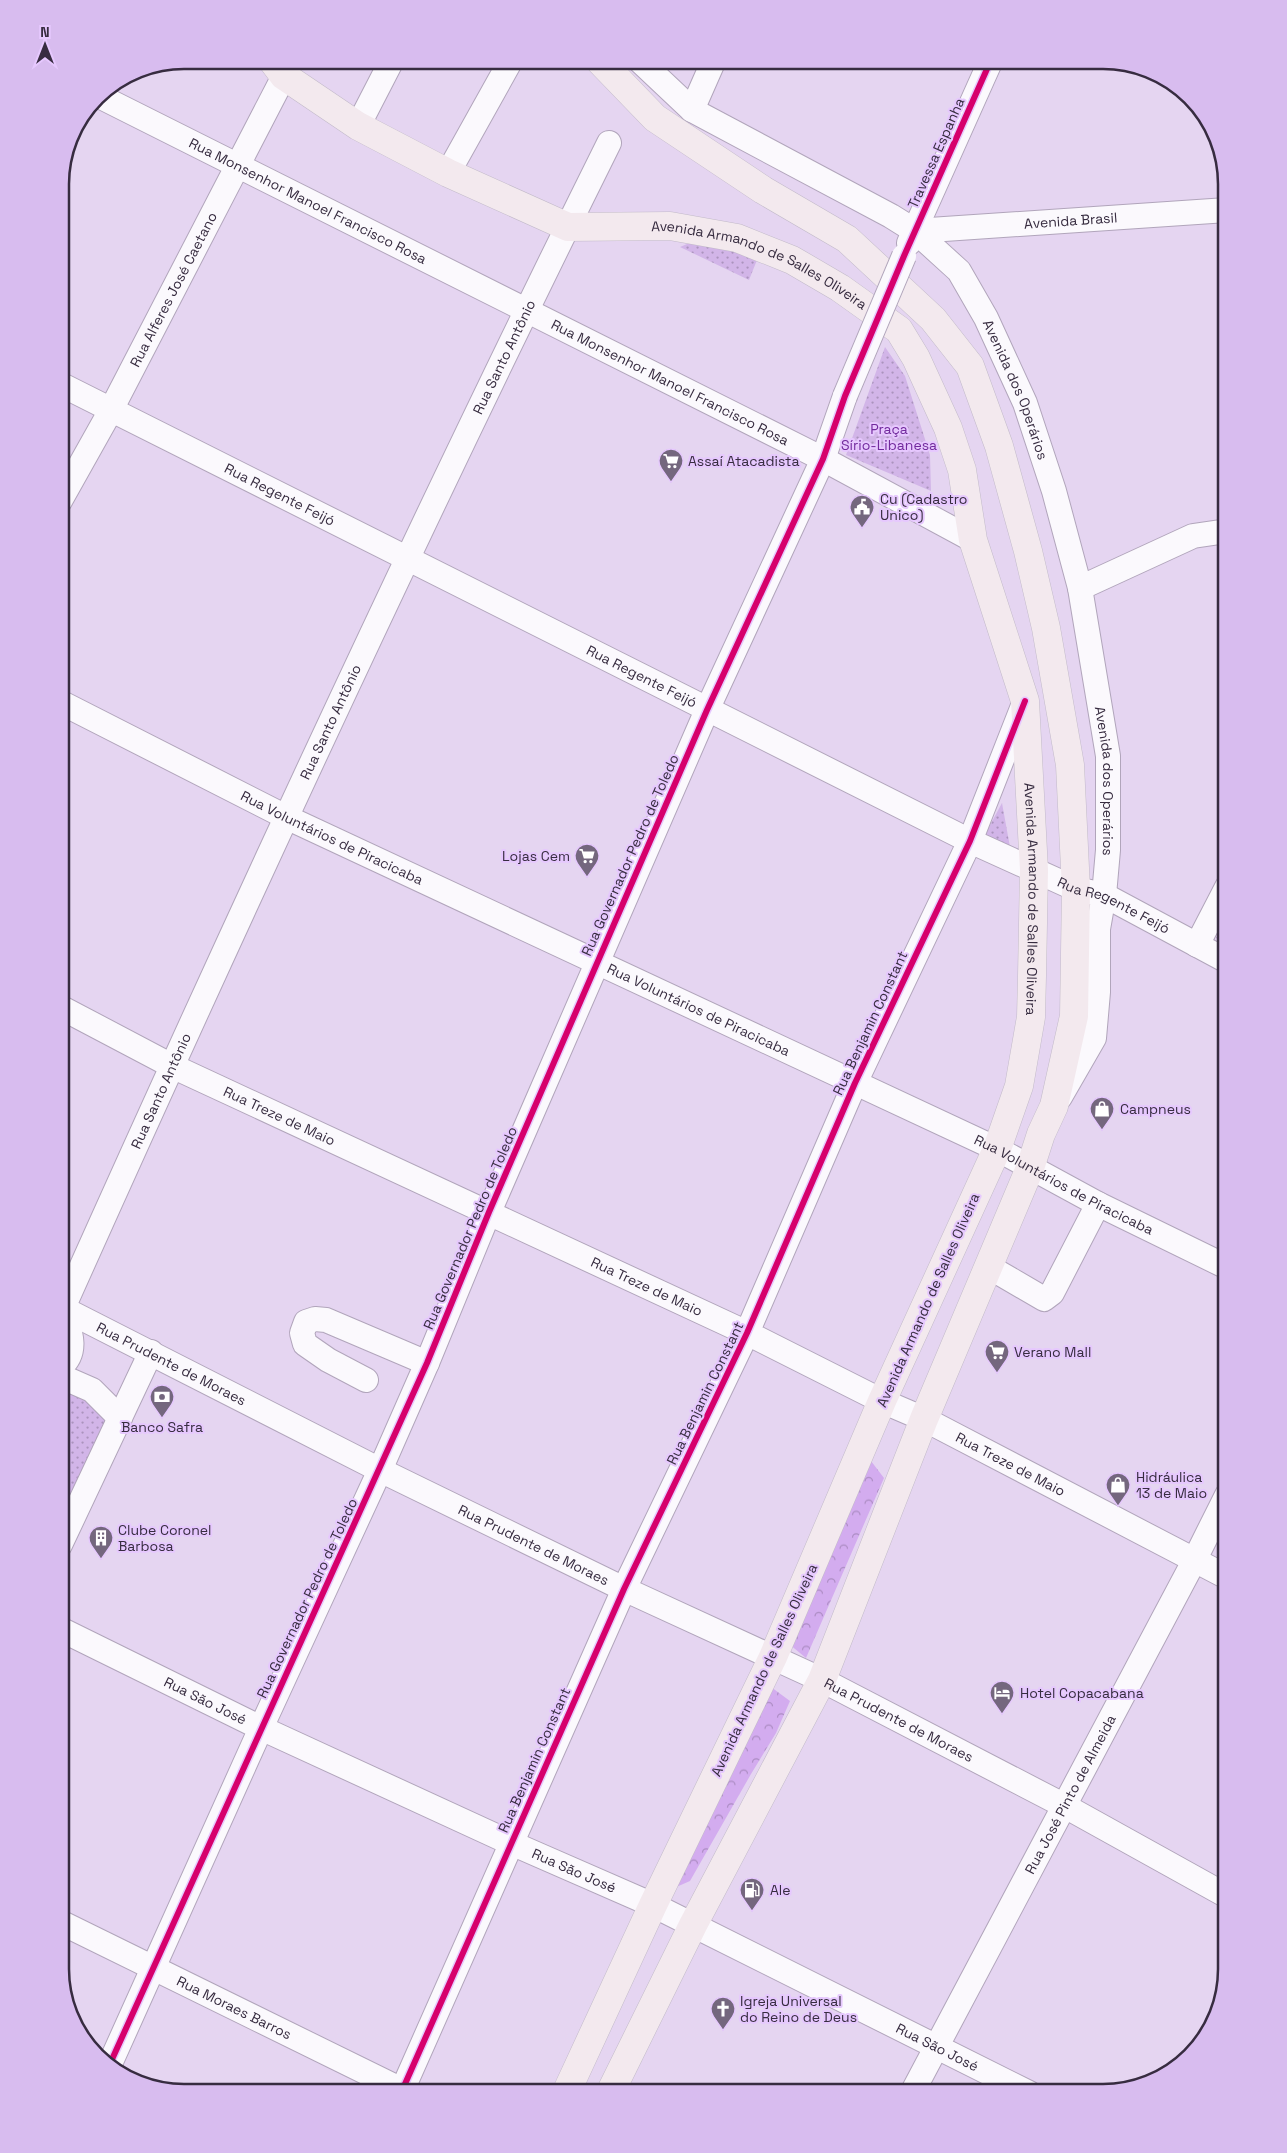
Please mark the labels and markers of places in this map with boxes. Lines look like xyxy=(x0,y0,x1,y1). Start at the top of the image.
supermarket icon: Assaí Atacadista xyxy=(658,448,684,482)
place label: Assaí Atacadista xyxy=(688,452,800,470)
place label: Cu (Cadastro Unico) xyxy=(880,490,968,524)
public building icon: Cu (Cadastro Unico) xyxy=(849,494,875,528)
supermarket icon: Lojas Cem xyxy=(574,843,600,877)
place label: Lojas Cem xyxy=(502,847,570,865)
shop icon: Campneus xyxy=(1089,1096,1115,1130)
place label: Campneus xyxy=(1120,1100,1191,1118)
supermarket icon: Verano Mall xyxy=(984,1339,1010,1373)
place label: Verano Mall xyxy=(1014,1343,1091,1361)
bank icon: Banco Safra xyxy=(149,1384,175,1418)
place label: Banco Safra xyxy=(121,1418,203,1436)
place label: Hidráulica 13 de Maio xyxy=(1136,1468,1207,1502)
shop icon: Hidráulica 13 de Maio xyxy=(1105,1472,1131,1506)
place label: Clube Coronel Barbosa xyxy=(118,1521,212,1555)
building icon: Clube Coronel Barbosa xyxy=(88,1525,114,1559)
hotel icon: Hotel Copacabana xyxy=(989,1680,1015,1714)
place label: Hotel Copacabana xyxy=(1020,1684,1144,1702)
fuel station icon: Ale xyxy=(739,1877,765,1911)
place label: Ale xyxy=(770,1881,791,1899)
place label: Igreja Universal do Reino de Deus xyxy=(740,1992,857,2026)
church icon: Igreja Universal do Reino de Deus xyxy=(710,1996,736,2030)

